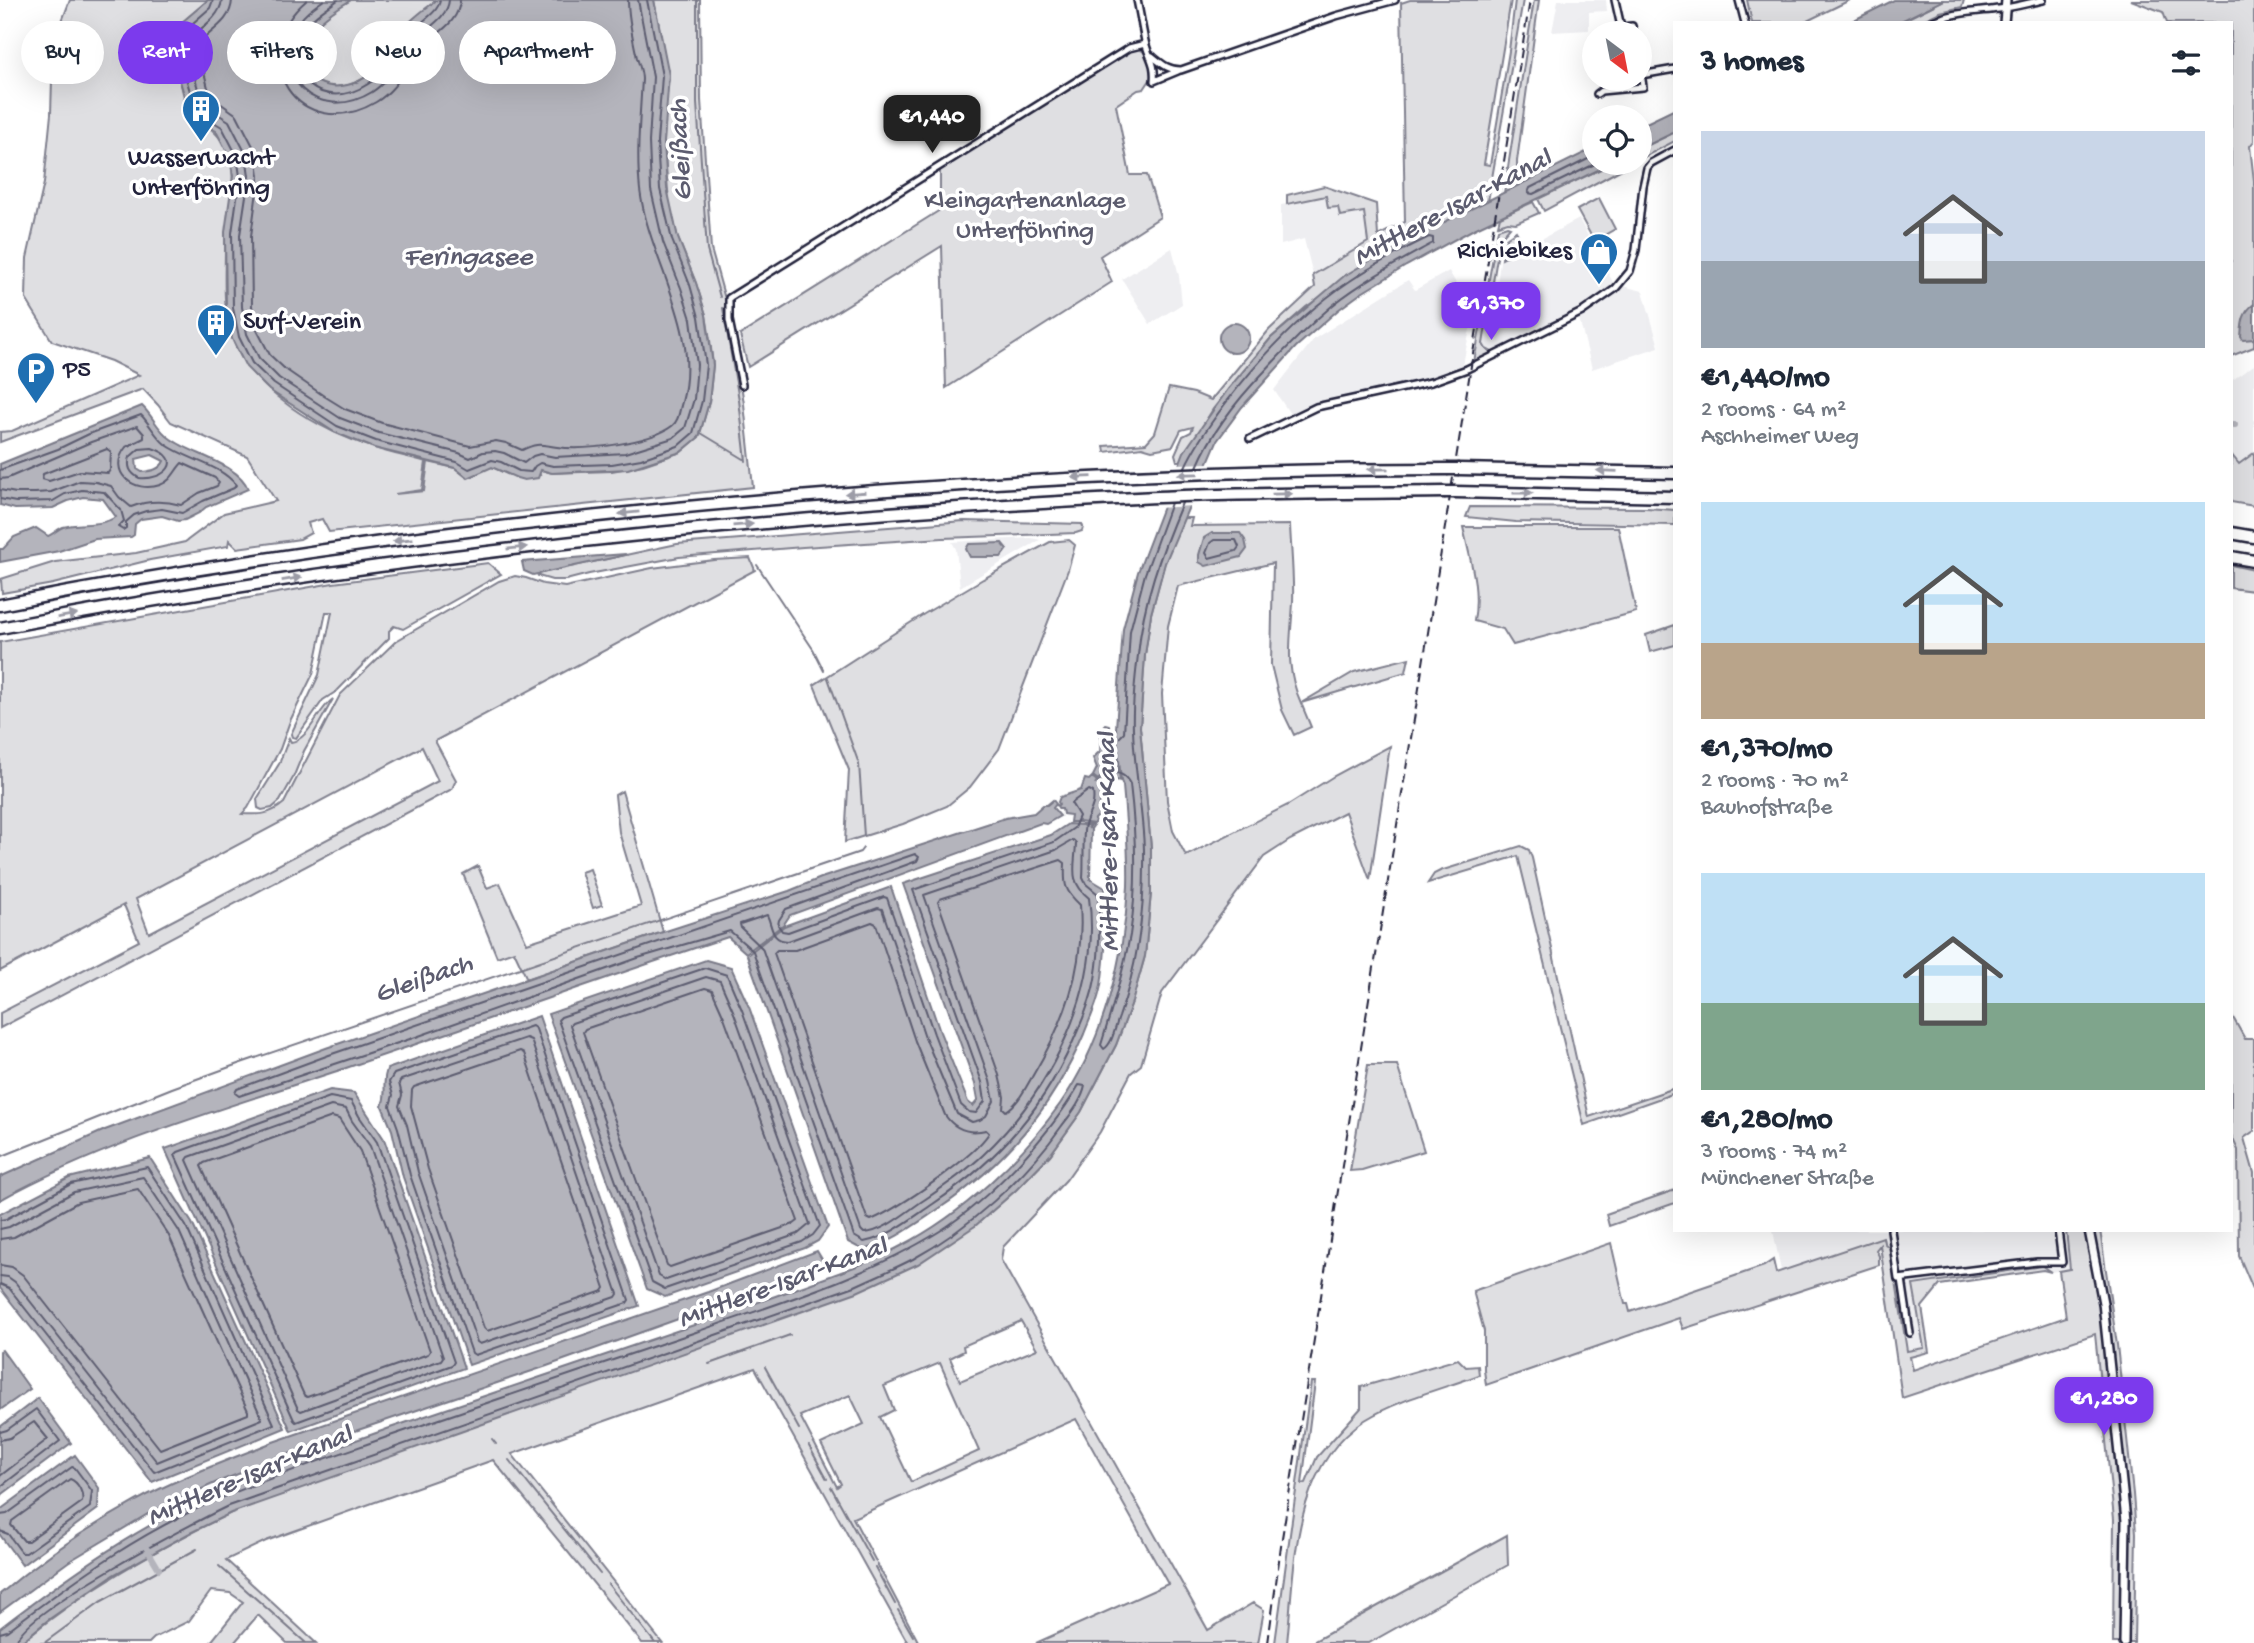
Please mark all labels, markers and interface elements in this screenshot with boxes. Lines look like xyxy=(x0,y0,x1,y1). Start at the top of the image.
chip: Buy xyxy=(21,21,104,84)
chip: Rent xyxy=(118,21,213,84)
chip: Filters xyxy=(227,21,337,84)
chip: New xyxy=(351,21,445,84)
chip: Apartment xyxy=(459,21,616,84)
north arrow xyxy=(1582,21,1652,91)
map controls xyxy=(1582,21,1652,175)
icon: filters xyxy=(2167,44,2205,82)
text: 3 homes xyxy=(1701,46,1803,81)
building icon: Wasserwacht Unterföhring xyxy=(180,88,222,143)
pin: €1,440 xyxy=(875,96,989,155)
water label: Gleißach xyxy=(663,98,701,202)
text: €1,440 xyxy=(899,104,965,131)
button: locate xyxy=(1582,105,1652,175)
water label: Mittlere-Isar-Kanal xyxy=(1348,142,1559,275)
place label: Wasserwacht Unterföhring xyxy=(128,144,277,205)
icon: home xyxy=(1890,176,2016,302)
park label: Kleingartenanlage Unterföhring xyxy=(924,187,1126,248)
shop icon: Richiebikes xyxy=(1578,231,1620,286)
place label: Richiebikes xyxy=(1457,237,1573,268)
water label: Feringasee xyxy=(404,242,534,275)
pin: €1,370 xyxy=(1434,282,1548,342)
text: €1,370 xyxy=(1457,291,1525,318)
building icon: Surf-Verein xyxy=(195,302,237,357)
place label: Surf-Verein xyxy=(243,308,362,339)
parking icon: P5 xyxy=(15,350,57,405)
place label: P5 xyxy=(62,356,91,387)
text: €1,440/mo xyxy=(1701,362,1830,397)
text: 2 rooms · 64 m² xyxy=(1701,397,1846,424)
text: Aschheimer Weg xyxy=(1701,424,1859,451)
one-way arrow xyxy=(1367,463,1389,475)
one-way arrow xyxy=(1595,465,1617,477)
one-way arrow xyxy=(1177,468,1199,479)
one-way arrow xyxy=(1071,472,1093,483)
one-way arrow xyxy=(844,487,866,498)
one-way arrow xyxy=(1512,487,1534,499)
one-way arrow xyxy=(1272,489,1294,500)
one-way arrow xyxy=(618,507,640,518)
one-way arrow xyxy=(733,519,755,530)
one-way arrow xyxy=(392,535,414,546)
one-way arrow xyxy=(506,543,528,554)
icon: home xyxy=(1890,547,2016,673)
one-way arrow xyxy=(281,573,303,584)
one-way arrow xyxy=(56,610,78,621)
water label: Mittlere-Isar-Kanal xyxy=(1092,730,1128,952)
text: €1,370/mo xyxy=(1701,733,1833,768)
text: 2 rooms · 70 m² xyxy=(1701,768,1849,795)
text: Bauhofstraße xyxy=(1701,795,1832,822)
icon: home xyxy=(1890,918,2016,1044)
water label: Gleißach xyxy=(371,948,478,1012)
text: €1,280/mo xyxy=(1701,1104,1833,1139)
text: 3 rooms · 74 m² xyxy=(1701,1139,1847,1166)
text: Münchener Straße xyxy=(1701,1166,1874,1193)
water label: Mittlere-Isar-Kanal xyxy=(674,1230,893,1337)
pin: €1,280 xyxy=(2047,1378,2161,1437)
text: €1,280 xyxy=(2070,1386,2138,1413)
water label: Mittlere-Isar-Kanal xyxy=(143,1418,359,1535)

